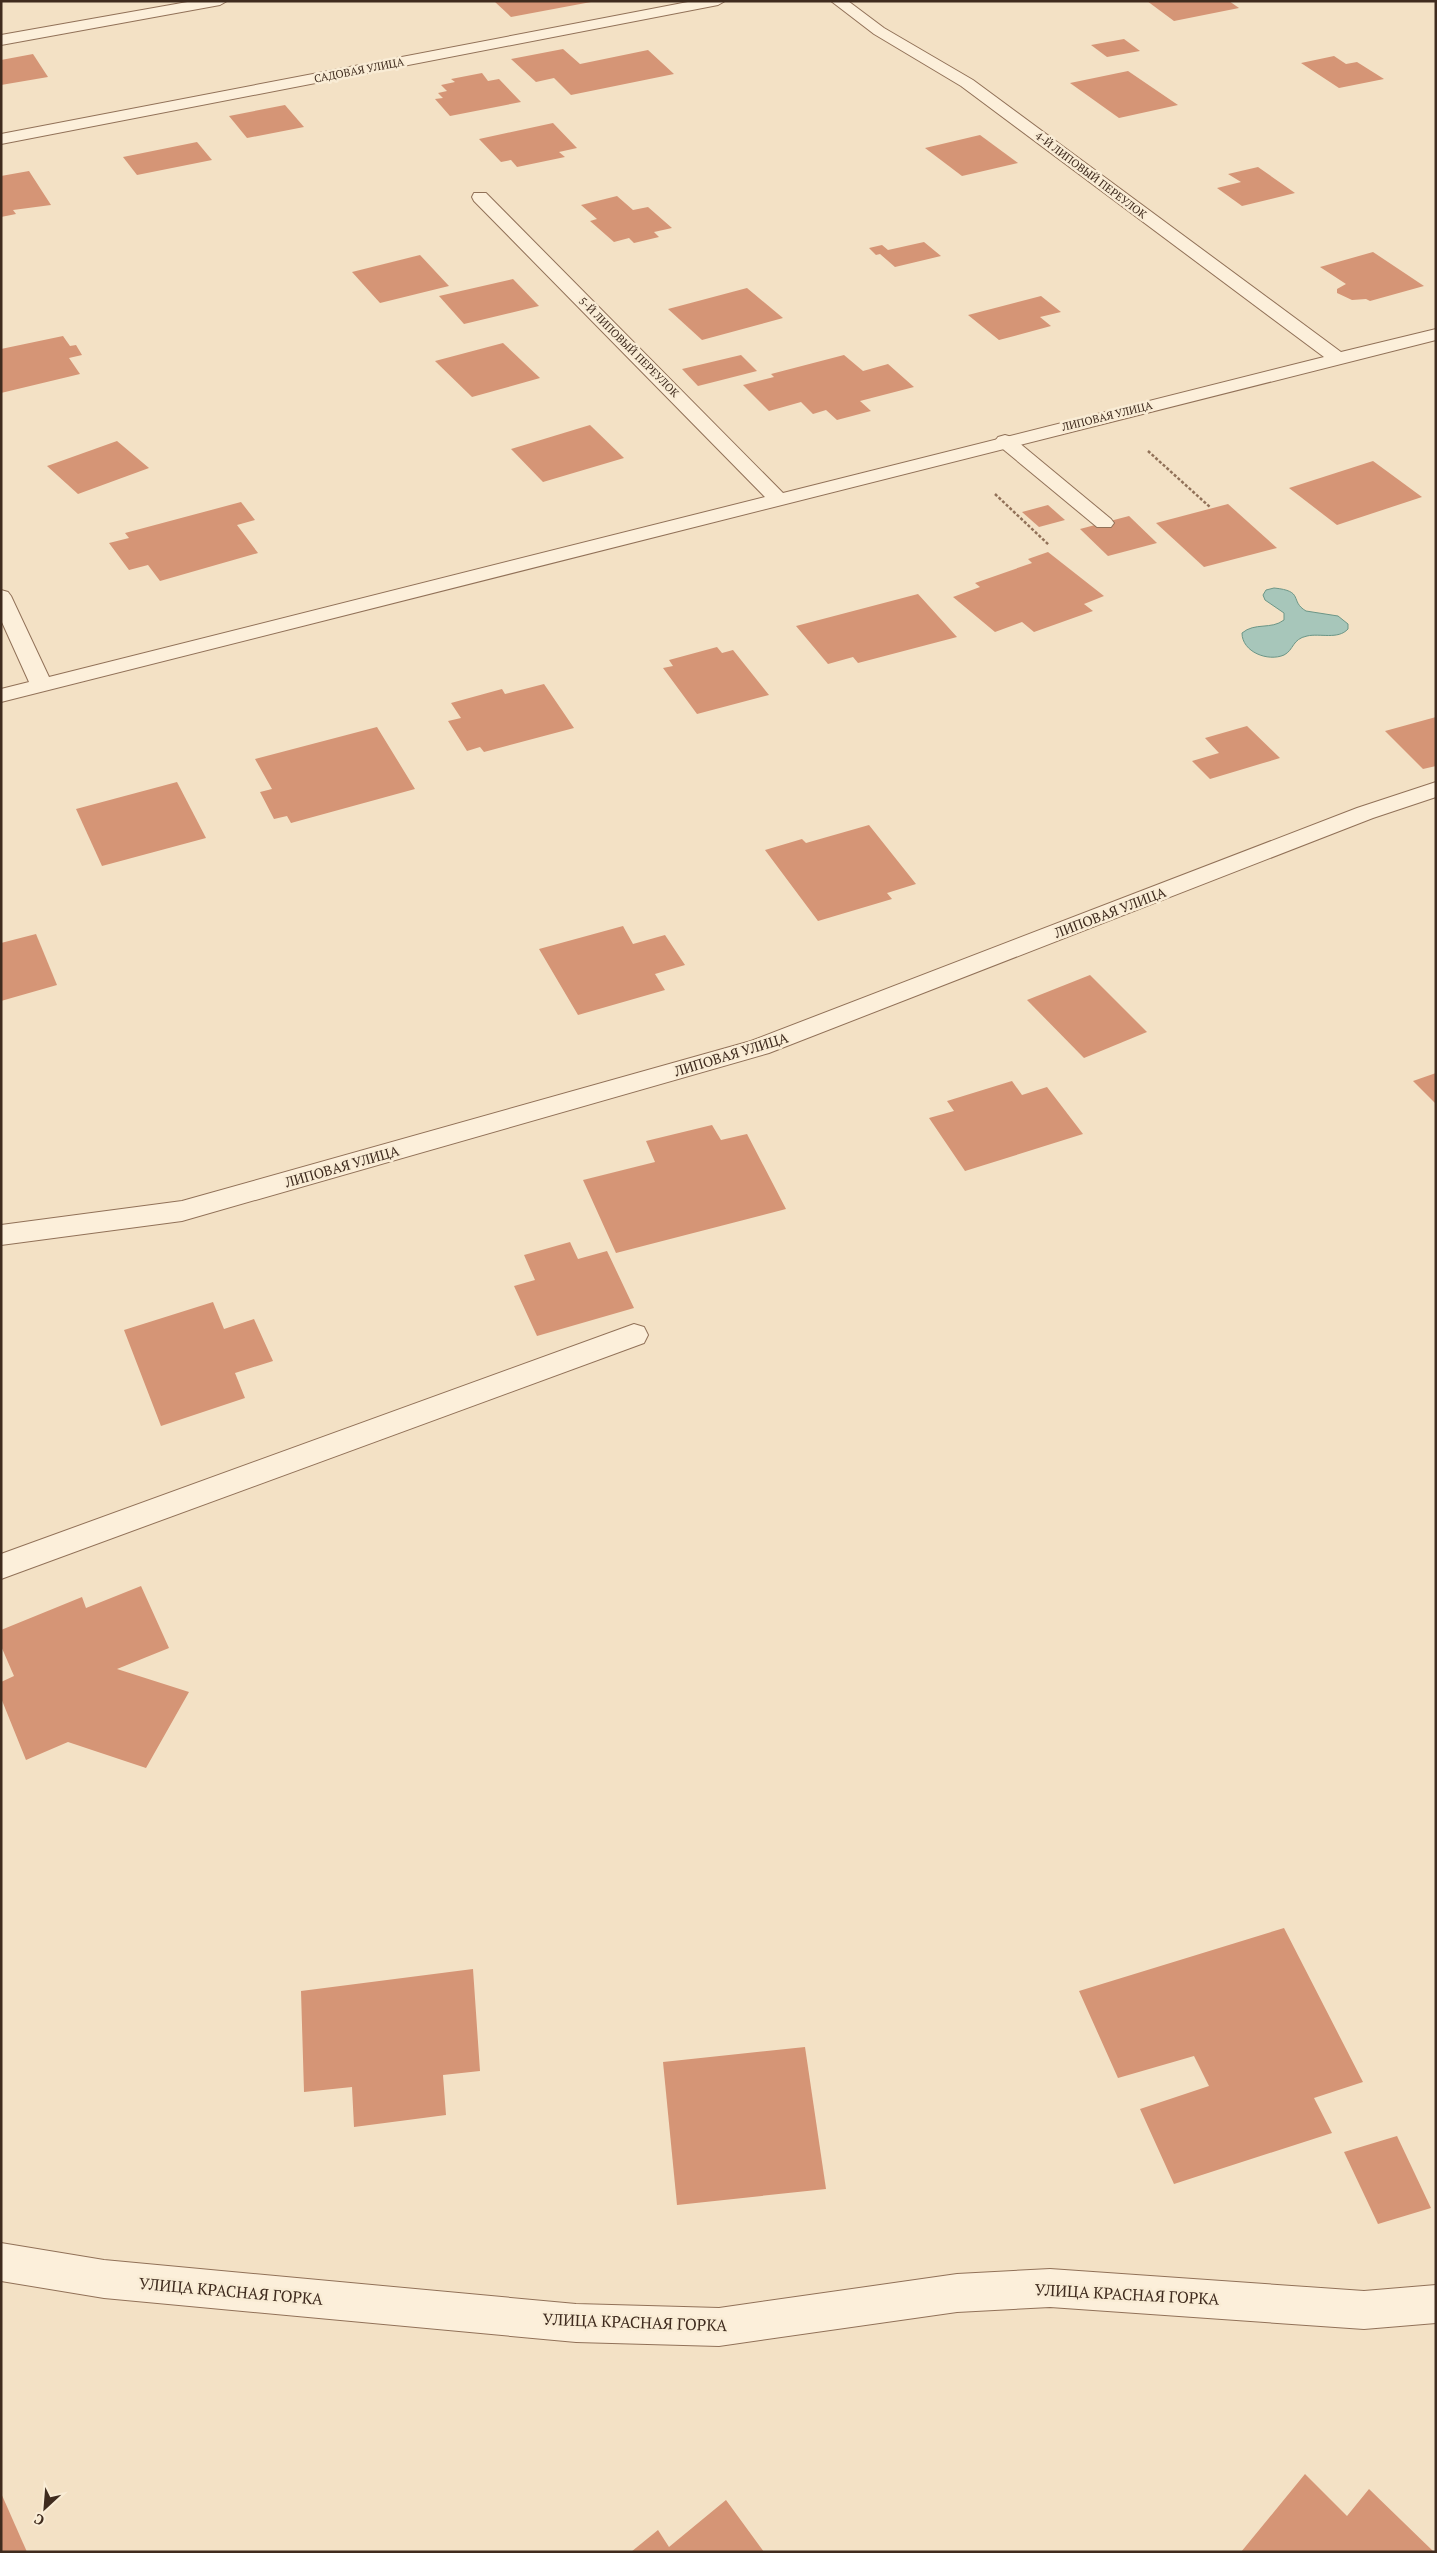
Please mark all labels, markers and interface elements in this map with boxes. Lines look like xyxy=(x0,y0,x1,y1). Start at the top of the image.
street label: САДОВАЯ УЛИЦА xyxy=(313,54,406,86)
street label: 4-Й ЛИПОВЫЙ ПЕРЕУЛОК xyxy=(1032,128,1150,222)
street label: 5-Й ЛИПОВЫЙ ПЕРЕУЛОК xyxy=(576,294,683,401)
street label: ЛИПОВАЯ УЛИЦА xyxy=(1059,398,1154,434)
street label: ЛИПОВАЯ УЛИЦА xyxy=(1051,882,1169,942)
street label: ЛИПОВАЯ УЛИЦА xyxy=(671,1028,791,1081)
street label: ЛИПОВАЯ УЛИЦА xyxy=(282,1140,402,1192)
street label: УЛИЦА КРАСНАЯ ГОРКА xyxy=(138,2272,324,2310)
street label: УЛИЦА КРАСНАЯ ГОРКА xyxy=(1034,2278,1220,2310)
street label: УЛИЦА КРАСНАЯ ГОРКА xyxy=(542,2308,728,2336)
north arrow xyxy=(20,2483,70,2533)
text: С xyxy=(31,2510,47,2531)

